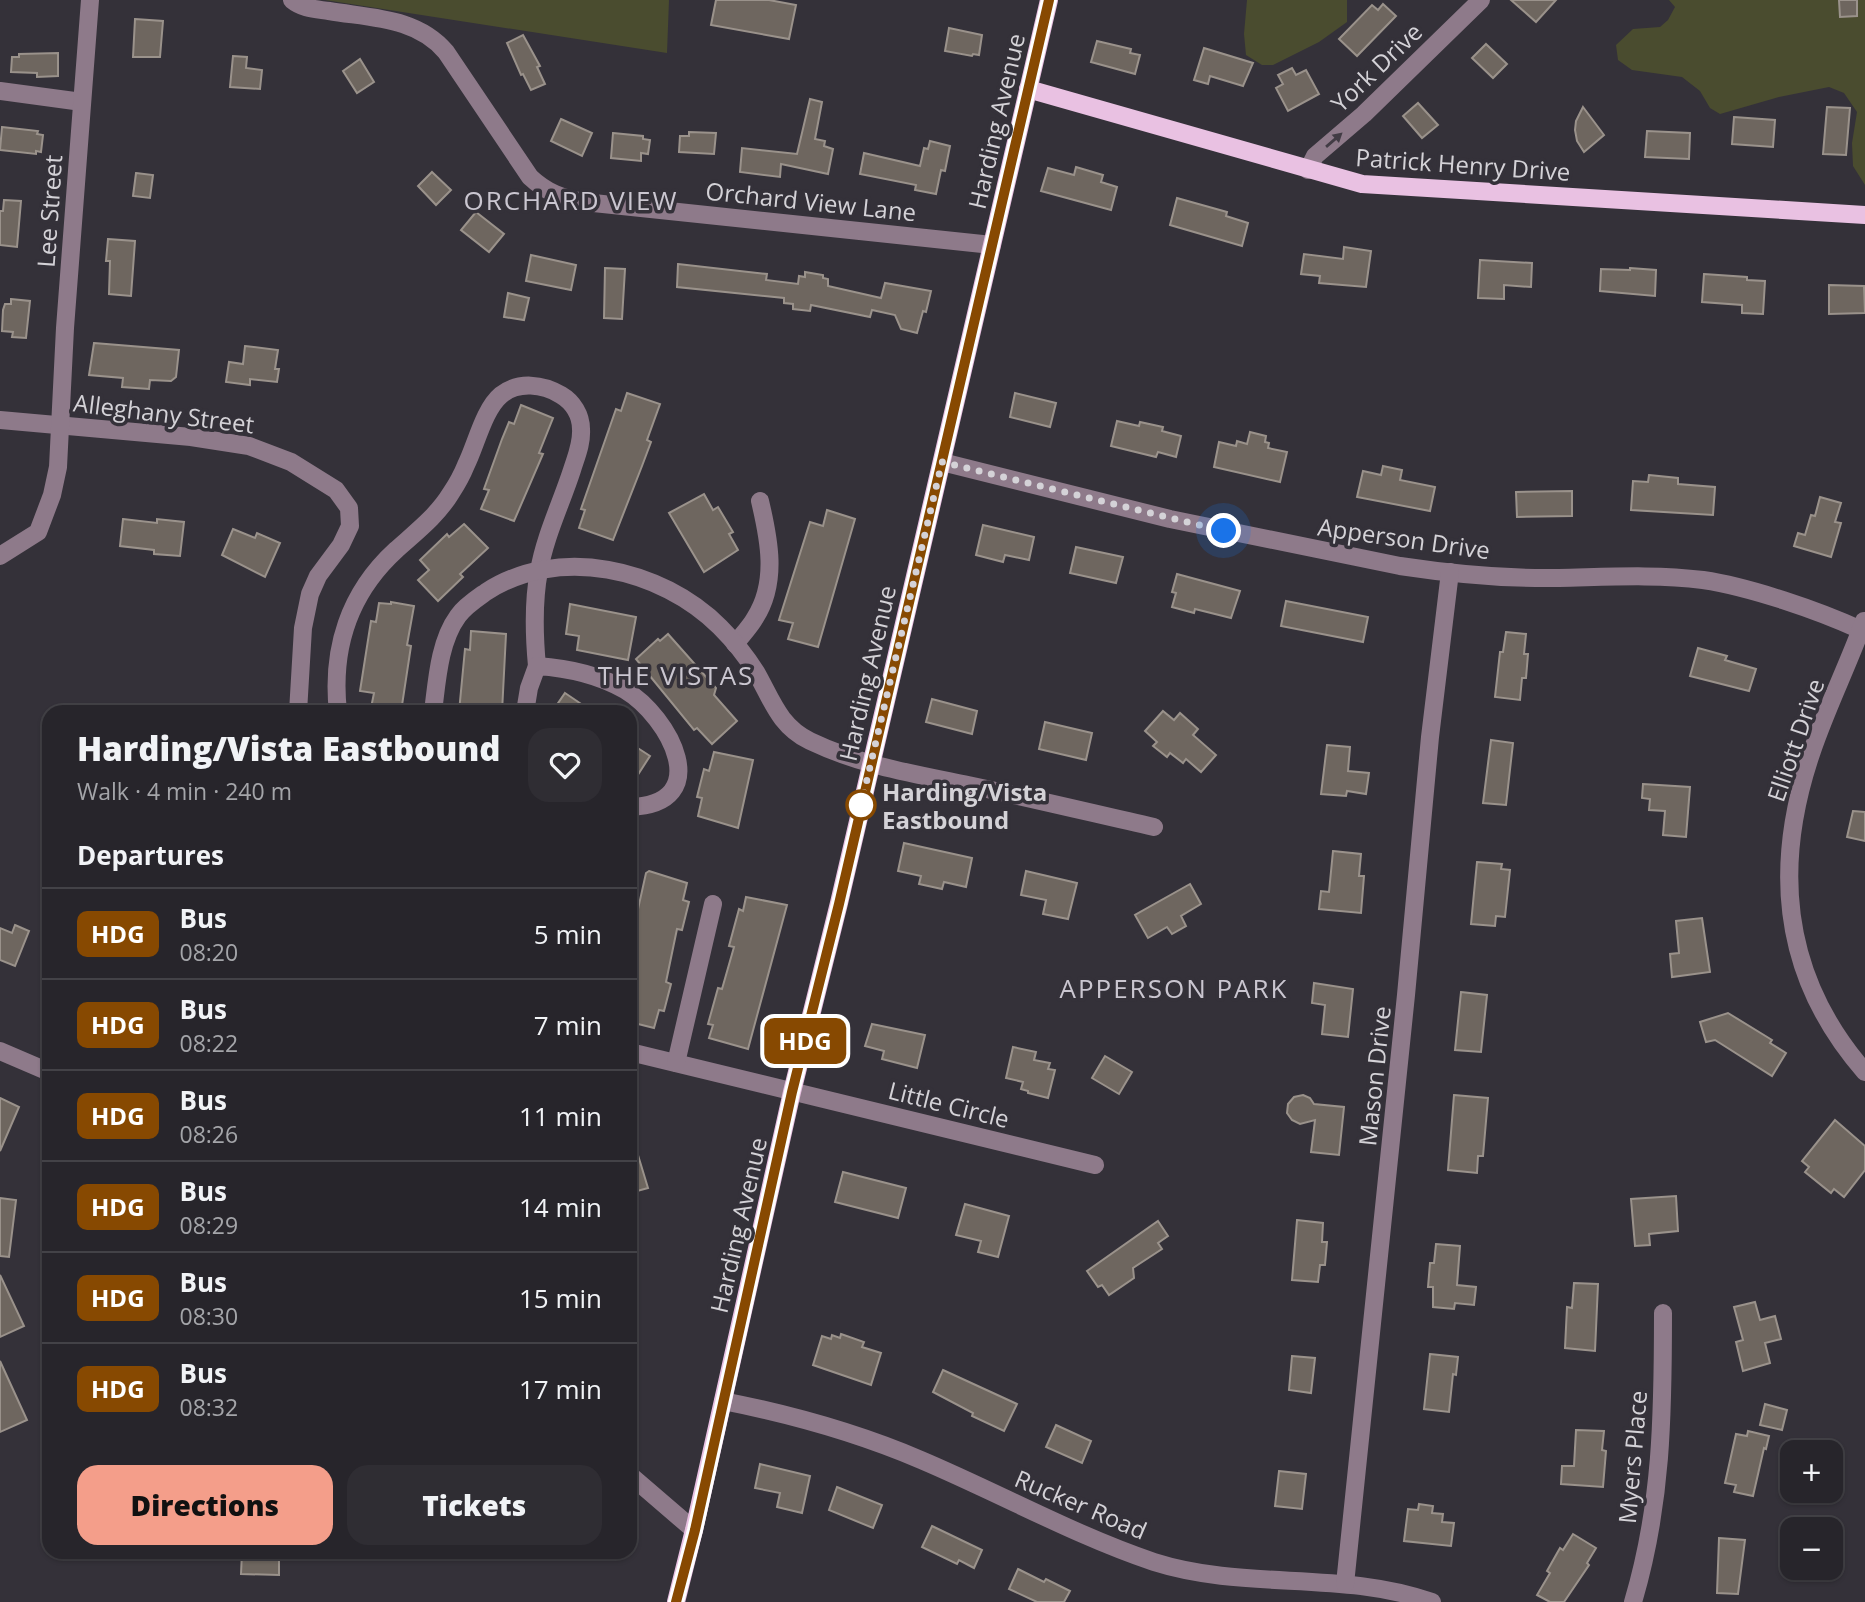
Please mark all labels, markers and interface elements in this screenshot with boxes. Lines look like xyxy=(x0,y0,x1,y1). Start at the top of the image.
street label: York Drive xyxy=(1323,15,1429,119)
street label: Harding Avenue xyxy=(960,30,1032,212)
one-way arrow xyxy=(1325,132,1343,148)
street label: Patrick Henry Drive xyxy=(1354,140,1572,188)
street label: Lee Street xyxy=(29,154,69,268)
street label: Orchard View Lane xyxy=(704,174,918,228)
district label: ORCHARD VIEW xyxy=(463,182,679,218)
street label: Alleghany Street xyxy=(72,386,256,440)
street label: Apperson Drive xyxy=(1316,510,1492,566)
your location xyxy=(1206,513,1241,548)
street label: Harding Avenue xyxy=(831,582,903,764)
district label: THE VISTAS xyxy=(598,657,754,693)
street label: Elliott Drive xyxy=(1759,674,1831,806)
text: Harding/Vista Eastbound xyxy=(77,726,501,771)
button: heart xyxy=(528,728,602,802)
text: Walk · 4 min · 240 m xyxy=(77,775,292,807)
place label: Harding/Vista Eastbound xyxy=(882,775,1047,836)
marker: Harding/Vista Eastbound xyxy=(846,790,876,820)
text: Departures xyxy=(77,837,224,873)
text: Bus xyxy=(180,900,227,936)
text: 5 min xyxy=(534,916,602,952)
text: HDG xyxy=(91,917,145,950)
text: 08:20 xyxy=(180,936,238,968)
district label: APPERSON PARK xyxy=(1059,970,1289,1006)
text: Bus xyxy=(180,991,227,1027)
street label: Mason Drive xyxy=(1350,1004,1398,1148)
text: 7 min xyxy=(534,1007,602,1043)
text: HDG xyxy=(91,1008,145,1041)
line badge: HDG xyxy=(765,1018,845,1064)
text: HDG xyxy=(778,1024,832,1057)
text: 08:22 xyxy=(180,1027,238,1059)
street label: Little Circle xyxy=(885,1073,1013,1135)
text: Bus xyxy=(180,1082,227,1118)
text: 11 min xyxy=(519,1098,602,1134)
text: HDG xyxy=(91,1099,145,1132)
text: 08:26 xyxy=(180,1118,238,1150)
street label: Harding Avenue xyxy=(702,1134,774,1316)
text: Bus xyxy=(180,1173,227,1209)
text: 14 min xyxy=(519,1189,602,1225)
text: HDG xyxy=(91,1190,145,1223)
text: 08:29 xyxy=(180,1209,238,1241)
text: Bus xyxy=(180,1264,227,1300)
text: 15 min xyxy=(519,1280,602,1316)
text: HDG xyxy=(91,1281,145,1314)
text: 08:30 xyxy=(180,1300,238,1332)
text: Bus xyxy=(180,1355,227,1391)
text: 17 min xyxy=(519,1371,602,1407)
text: HDG xyxy=(91,1372,145,1405)
street label: Myers Place xyxy=(1610,1389,1654,1525)
text: 08:32 xyxy=(180,1391,238,1423)
map controls xyxy=(1780,1440,1843,1580)
button: + xyxy=(1780,1440,1843,1503)
street label: Rucker Road xyxy=(1010,1461,1152,1547)
button: Directions xyxy=(77,1465,333,1545)
button: Tickets xyxy=(347,1465,602,1545)
button: − xyxy=(1780,1517,1843,1580)

